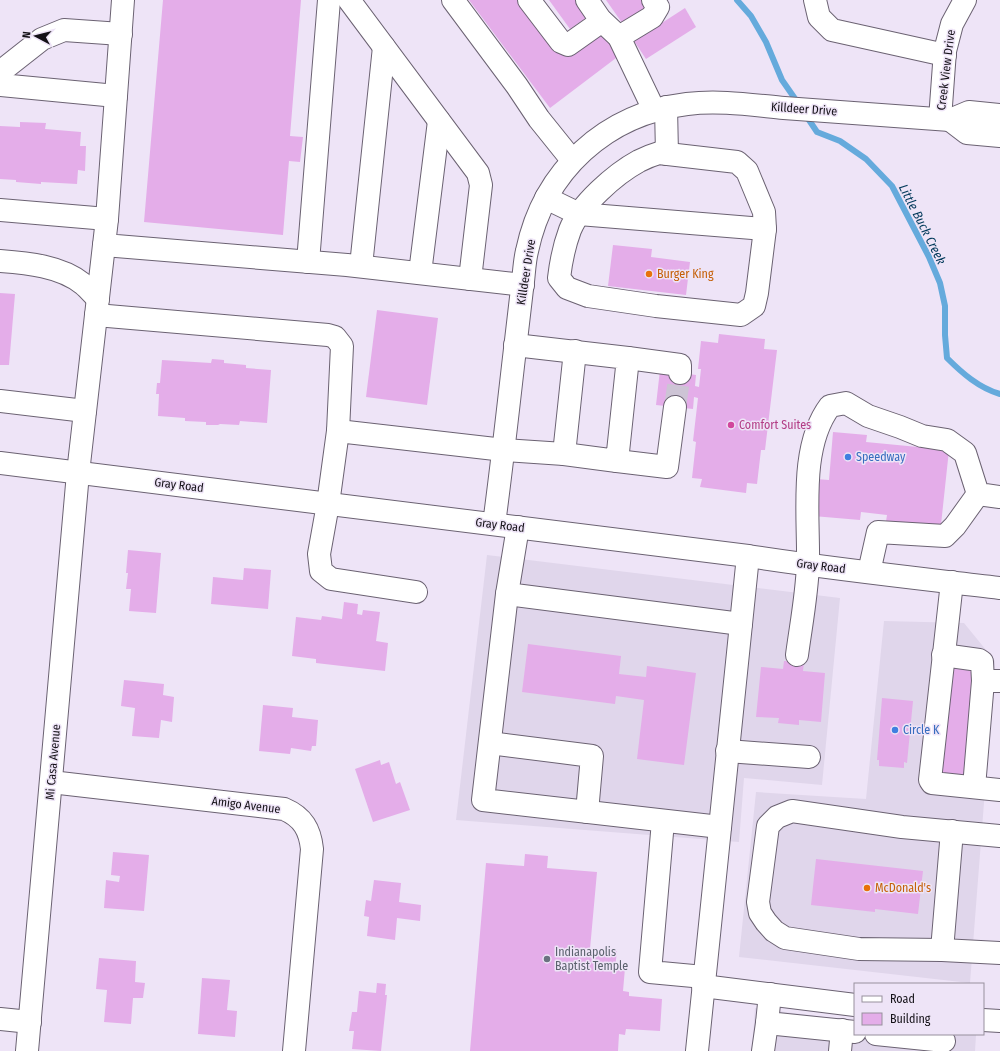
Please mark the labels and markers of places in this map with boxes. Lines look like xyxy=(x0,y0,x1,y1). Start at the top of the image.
place label: Burger King xyxy=(657,267,714,281)
marker: Burger King xyxy=(644,269,654,279)
place label: Comfort Suites xyxy=(739,418,811,432)
marker: Comfort Suites xyxy=(726,420,736,430)
place label: Speedway xyxy=(856,450,906,464)
marker: Speedway xyxy=(843,452,853,462)
place label: Circle K xyxy=(903,723,940,737)
marker: Circle K xyxy=(890,725,900,735)
place label: McDonald's xyxy=(875,881,931,895)
marker: McDonald's xyxy=(862,883,872,893)
place label: Indianapolis Baptist Temple xyxy=(555,945,628,973)
marker: Indianapolis Baptist Temple xyxy=(542,954,552,964)

